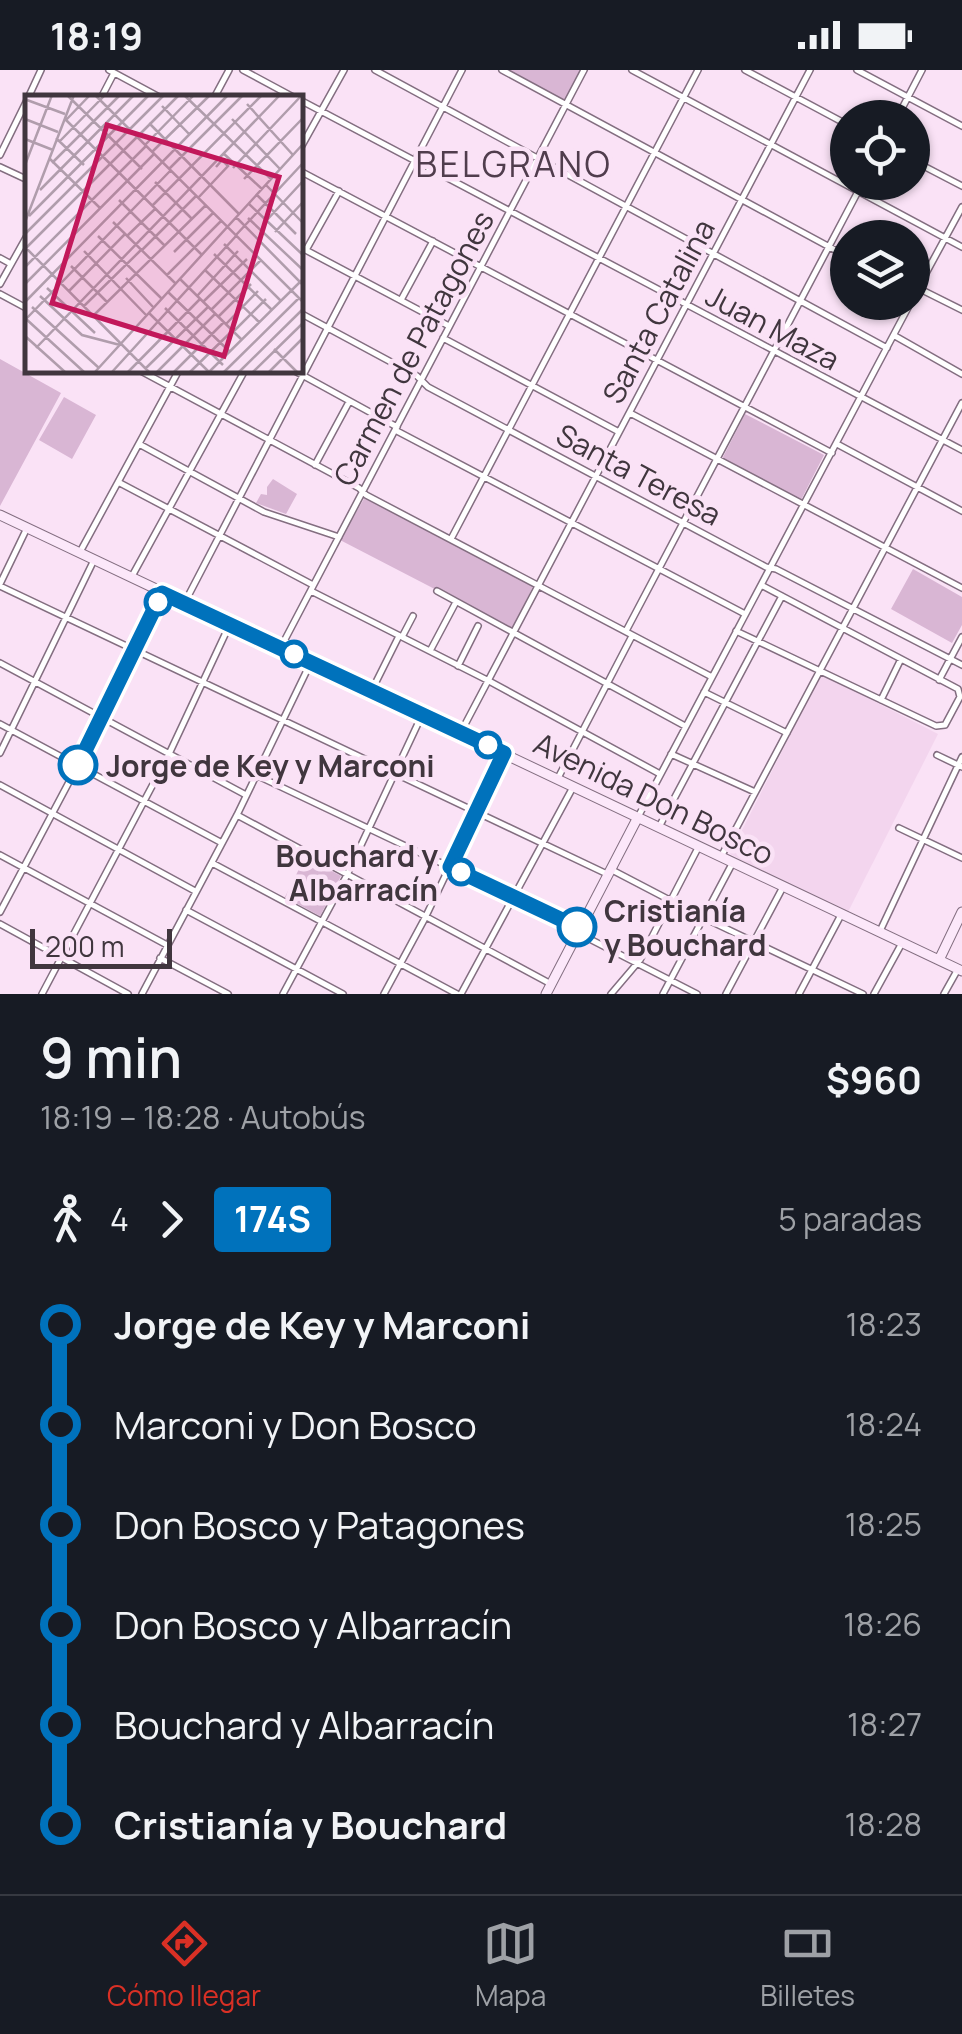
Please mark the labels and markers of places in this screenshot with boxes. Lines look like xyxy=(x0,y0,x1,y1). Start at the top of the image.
unlabelled marker xyxy=(145,589,171,615)
unlabelled marker xyxy=(281,641,307,667)
unlabelled marker xyxy=(475,732,501,758)
place label: Jorge de Key y Marconi xyxy=(106,745,435,786)
marker: Jorge de Key y Marconi xyxy=(59,746,97,784)
place label: Bouchard y Albarracín xyxy=(275,835,438,910)
marker: Bouchard y Albarracín xyxy=(448,859,474,885)
place label: Cristianía y Bouchard xyxy=(604,890,767,965)
marker: Cristianía y Bouchard xyxy=(558,908,596,946)

